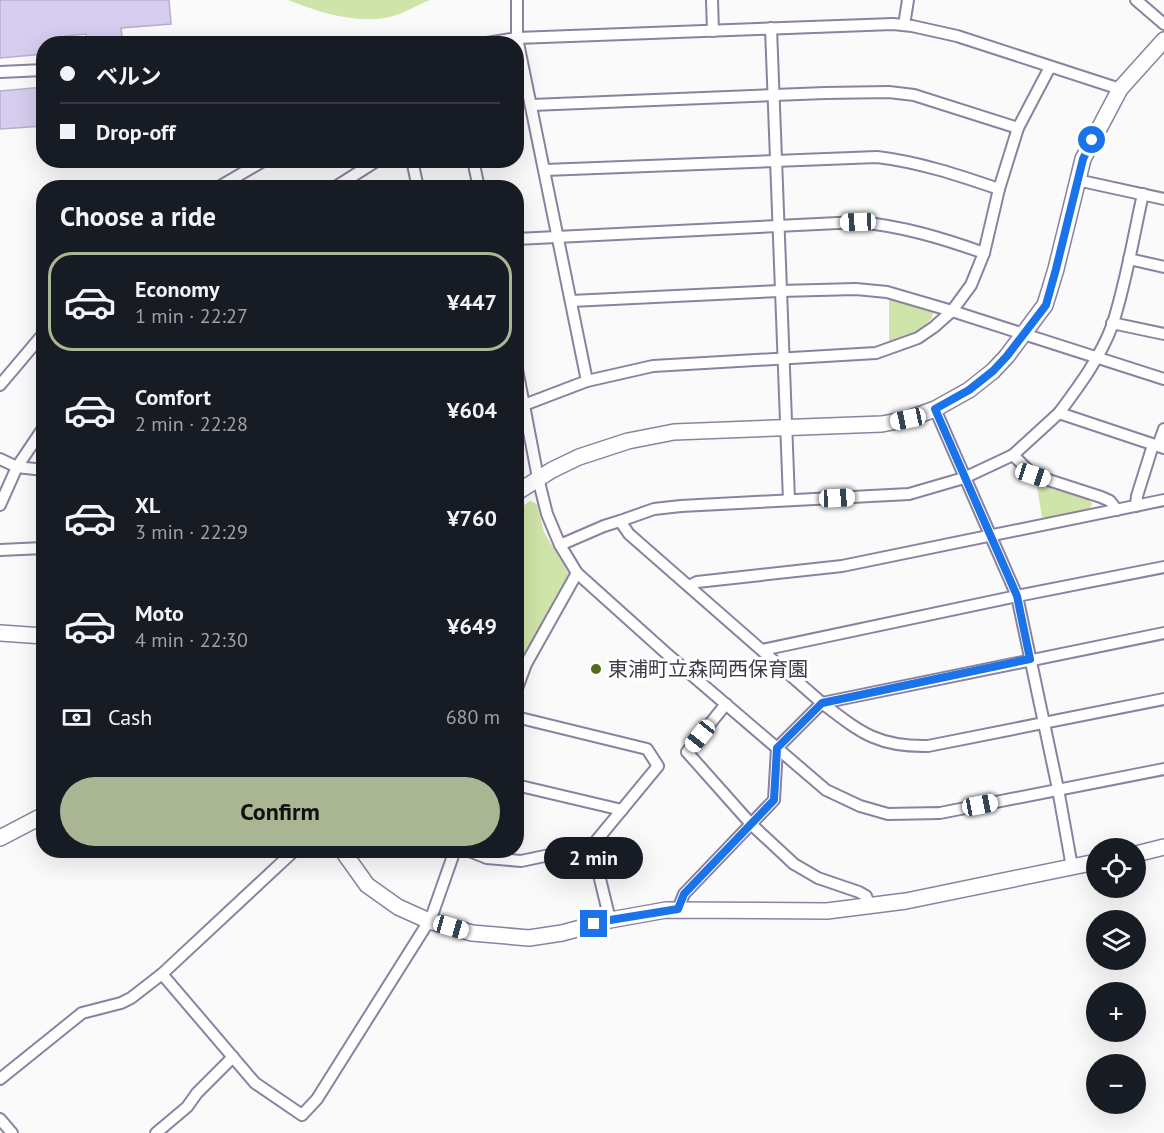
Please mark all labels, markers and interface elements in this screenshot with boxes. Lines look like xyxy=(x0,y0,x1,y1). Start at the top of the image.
text: ベルン xyxy=(96,62,162,90)
text: Drop-off xyxy=(96,118,175,146)
route start xyxy=(1078,126,1105,153)
text: Choose a ride xyxy=(60,199,216,233)
car xyxy=(840,212,876,232)
icon: car xyxy=(63,275,117,329)
text: Economy xyxy=(135,275,219,303)
text: ¥447 xyxy=(447,288,497,316)
text: 1 min · 22:27 xyxy=(135,303,248,329)
icon: car xyxy=(63,383,117,437)
text: Comfort xyxy=(135,383,211,411)
text: ¥604 xyxy=(447,396,497,424)
car xyxy=(889,406,927,432)
text: 2 min · 22:28 xyxy=(135,411,248,437)
car xyxy=(1013,461,1053,489)
car xyxy=(819,488,855,508)
icon: car xyxy=(63,491,117,545)
text: XL xyxy=(135,491,160,519)
text: ¥760 xyxy=(447,504,497,532)
text: 3 min · 22:29 xyxy=(135,519,248,545)
icon: car xyxy=(63,599,117,653)
text: Moto xyxy=(135,599,184,627)
text: ¥649 xyxy=(447,612,497,640)
text: 4 min · 22:30 xyxy=(135,627,248,653)
place label: 東浦町立森岡西保育園 xyxy=(608,656,808,682)
marker: 東浦町立森岡西保育園 xyxy=(589,662,603,676)
icon: cash xyxy=(60,701,93,734)
text: Cash xyxy=(108,703,152,731)
text: 680 m xyxy=(446,704,500,730)
car xyxy=(682,716,718,756)
button: Confirm xyxy=(60,777,500,846)
car xyxy=(961,793,999,817)
callout: 2 min xyxy=(544,837,644,879)
map controls xyxy=(1086,838,1146,1114)
button: locate xyxy=(1086,838,1146,898)
text: 2 min xyxy=(569,845,618,871)
route end xyxy=(580,910,607,937)
button: layers xyxy=(1086,910,1146,970)
car xyxy=(431,913,471,941)
button: + xyxy=(1086,982,1146,1042)
button: − xyxy=(1086,1054,1146,1114)

